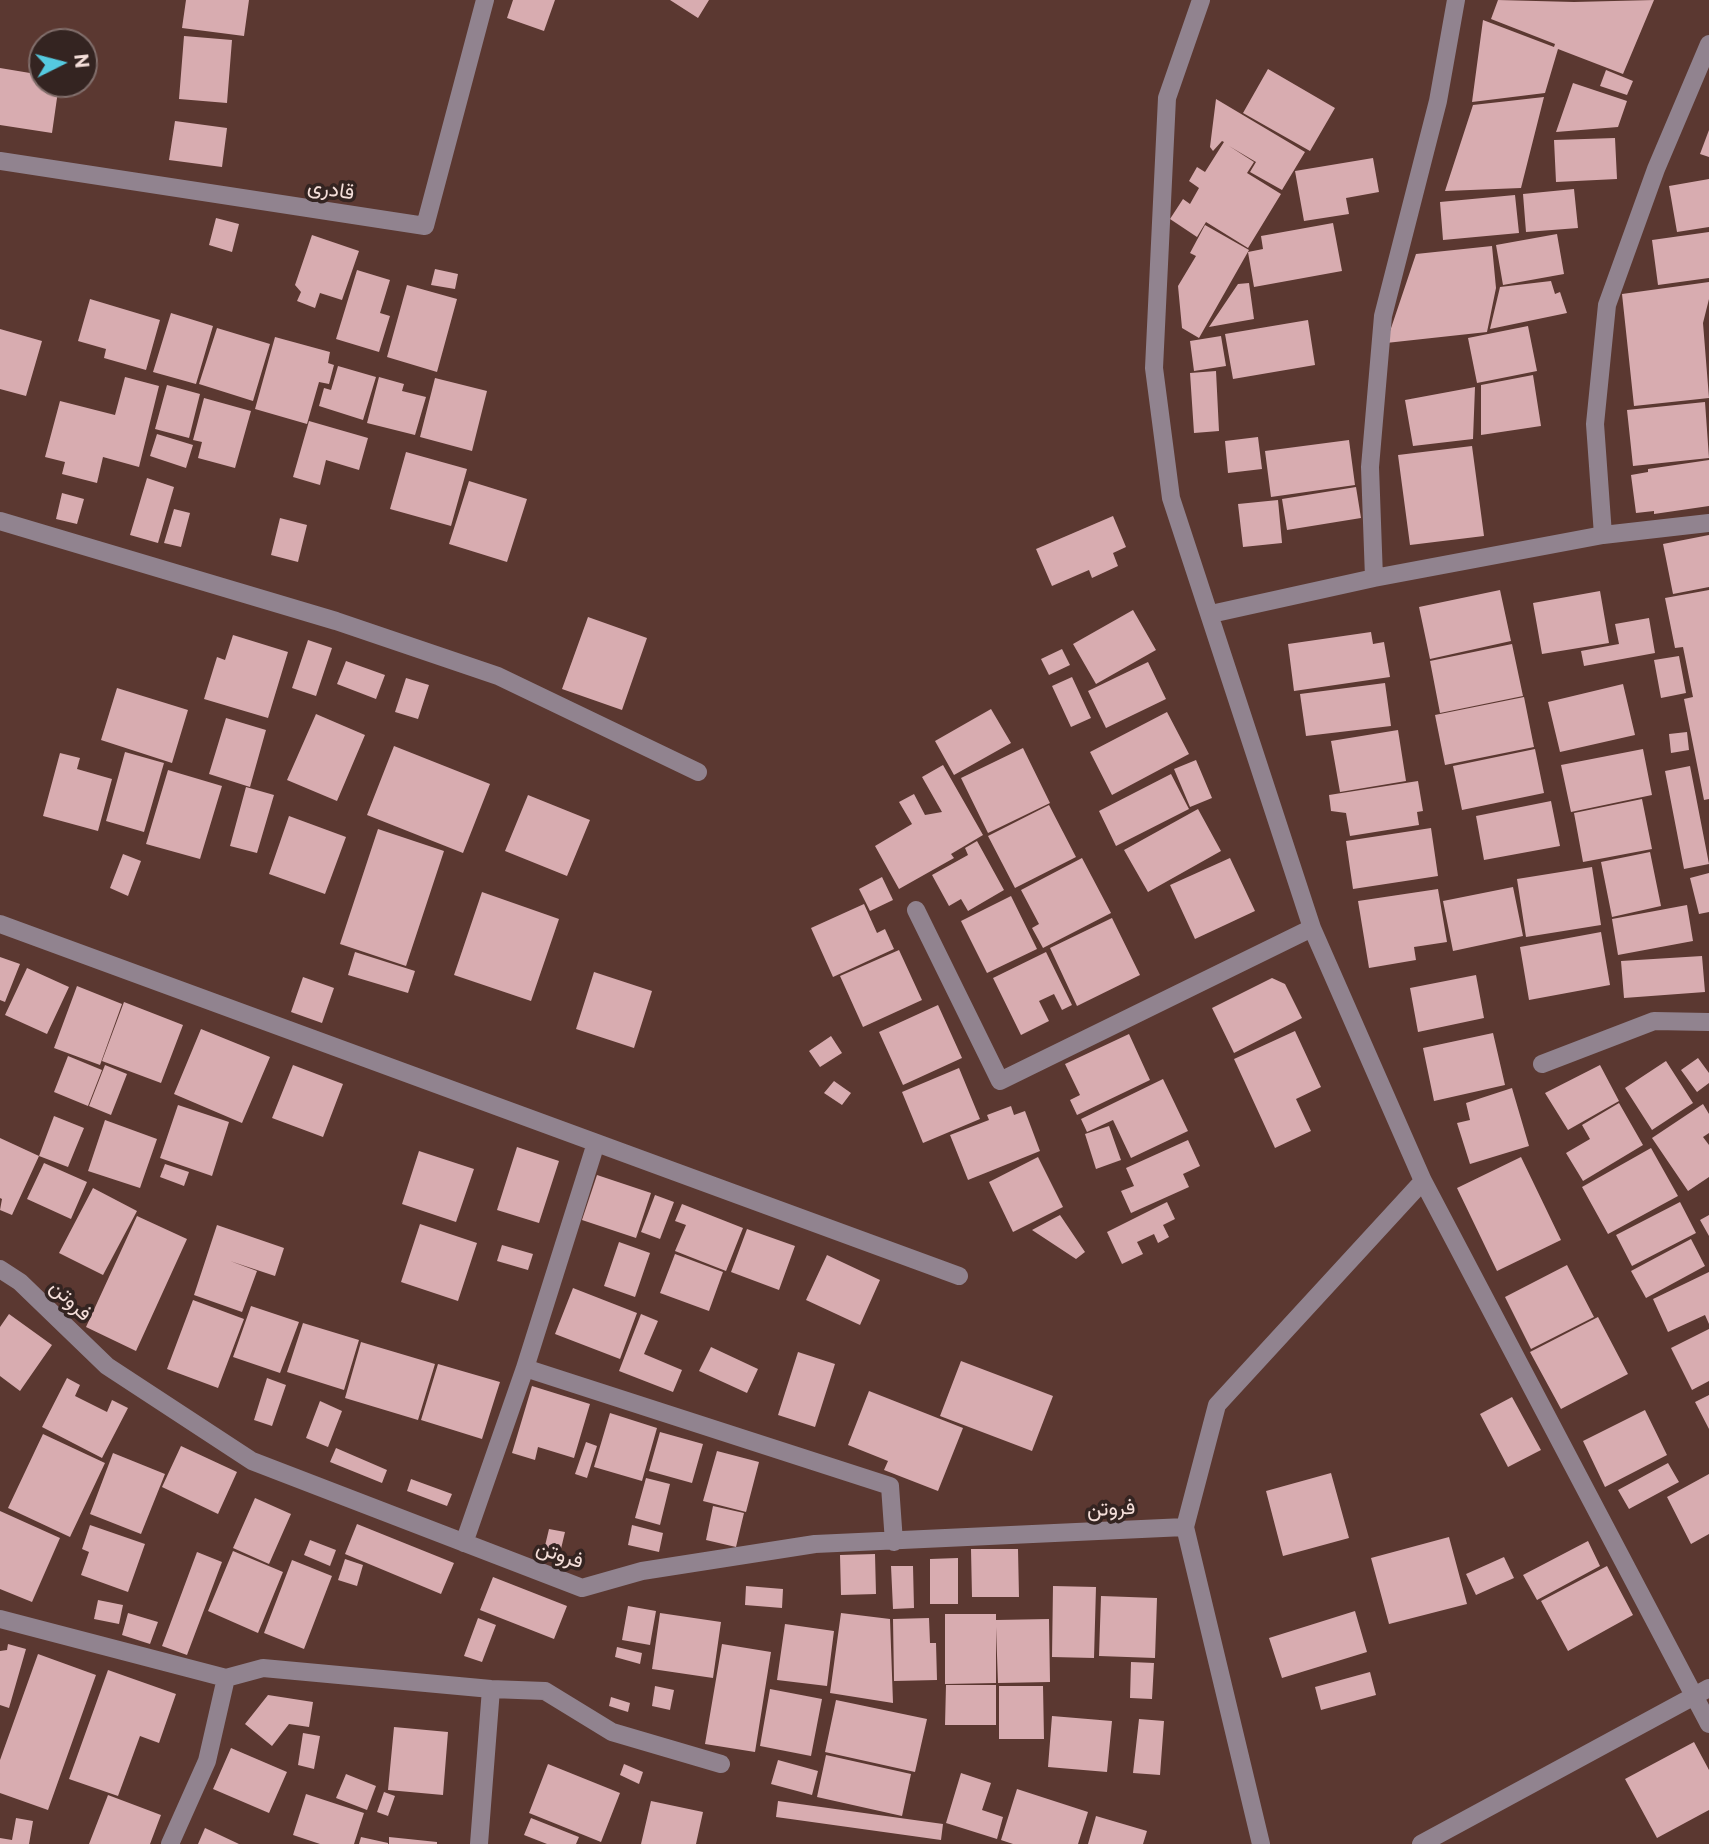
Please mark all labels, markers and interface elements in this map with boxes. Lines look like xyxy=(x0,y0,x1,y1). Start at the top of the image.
north arrow xyxy=(28,28,98,98)
text: N xyxy=(70,53,95,69)
street label: قادری xyxy=(306,173,356,205)
street label: فروتن xyxy=(45,1274,97,1326)
street label: فروتن xyxy=(1086,1494,1136,1522)
street label: فروتن xyxy=(533,1534,587,1574)

